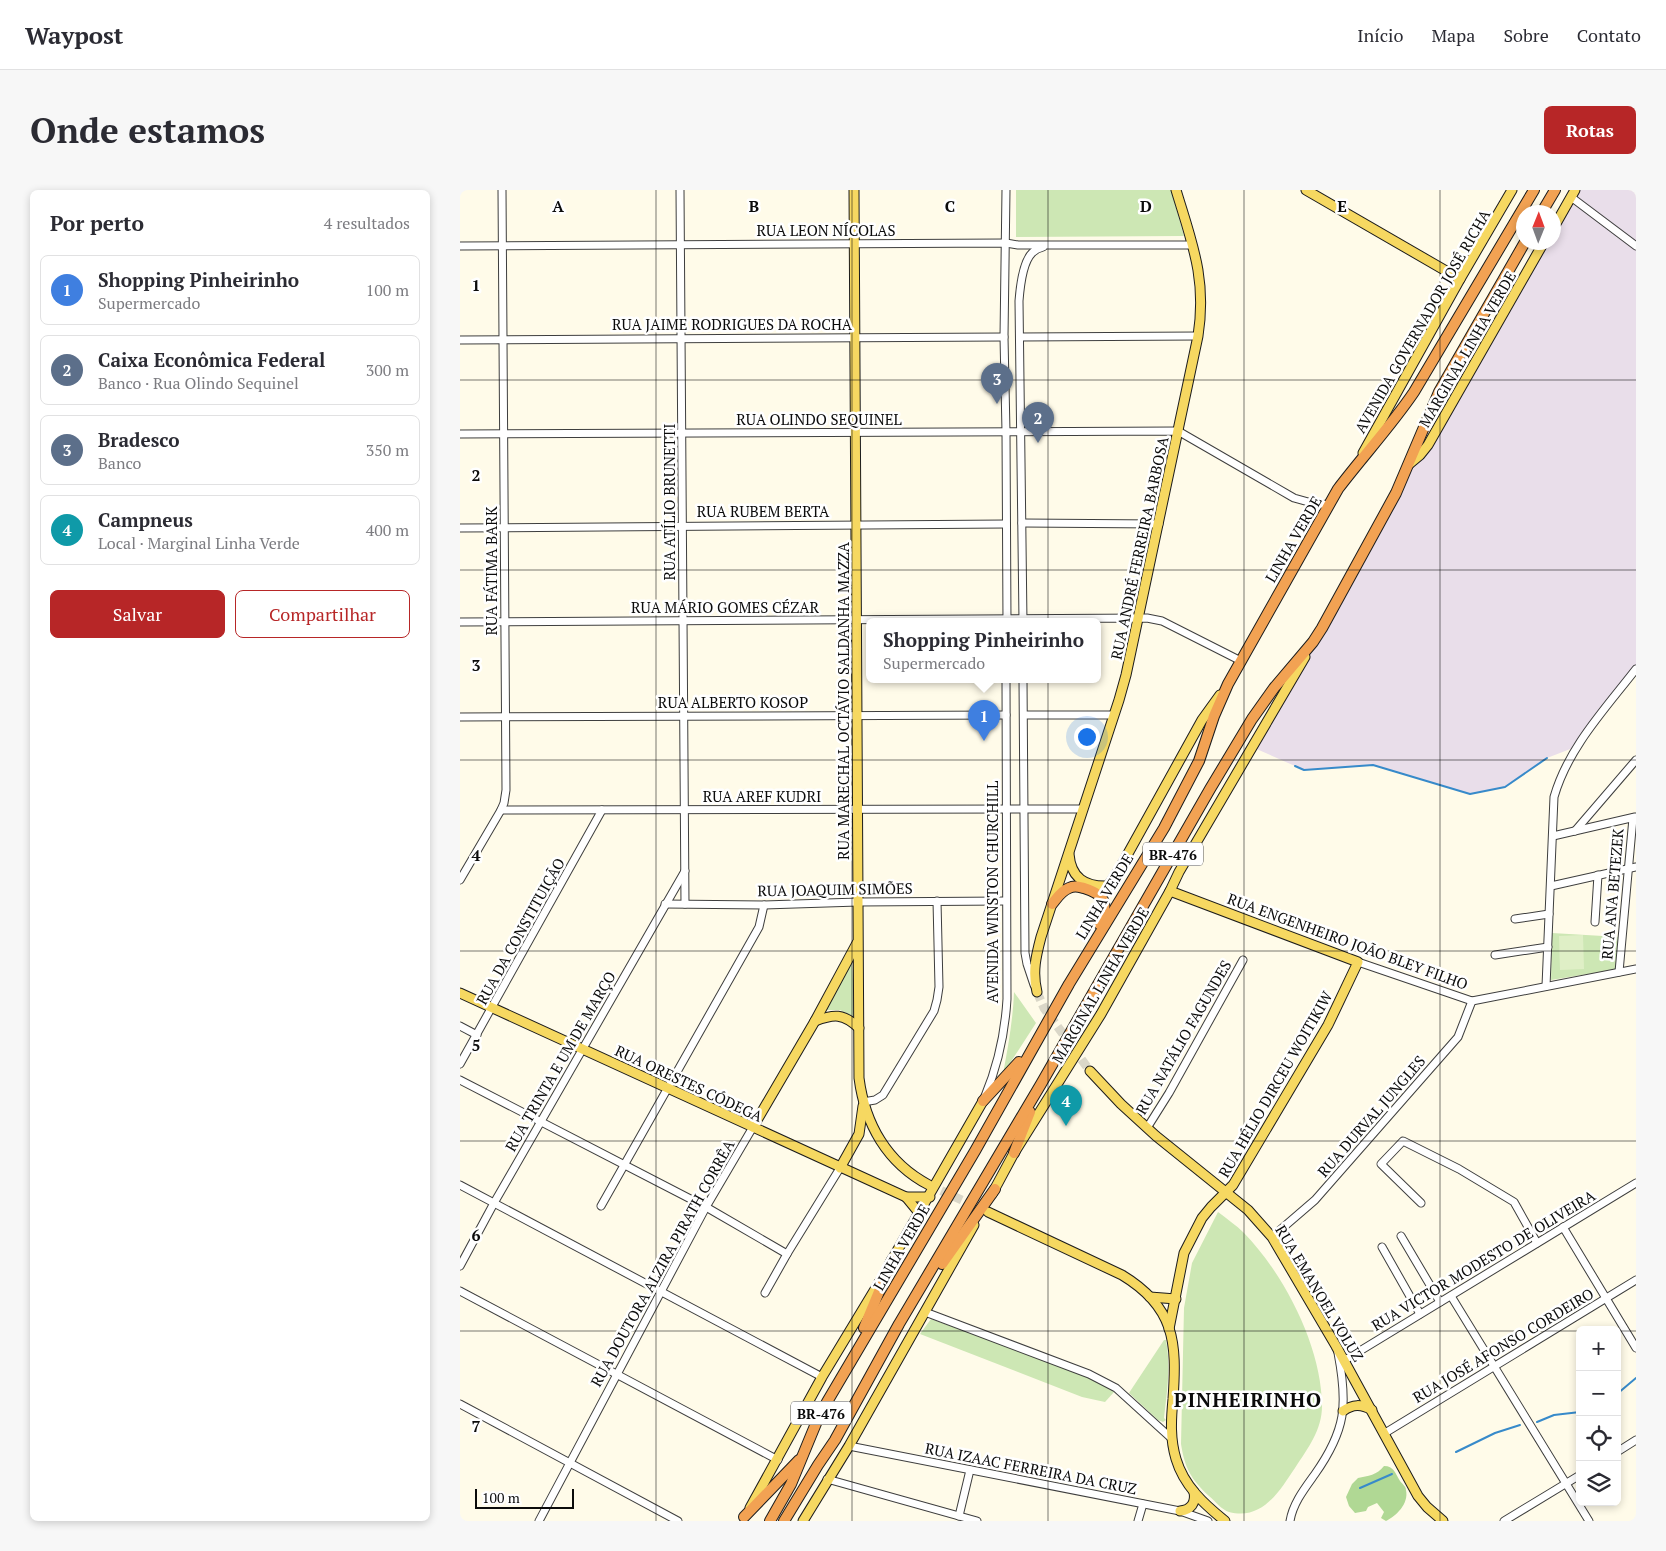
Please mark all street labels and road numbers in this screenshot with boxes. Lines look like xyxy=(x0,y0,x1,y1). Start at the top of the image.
street label: AVENIDA GOVERNADOR JOSÉ RICHA xyxy=(1350,205,1495,436)
street label: RUA LEON NÍCOLAS xyxy=(756,220,896,240)
street label: MARGINAL LINHA VERDE xyxy=(1414,267,1520,431)
street label: RUA JAIME RODRIGUES DA ROCHA xyxy=(612,314,853,334)
street label: RUA OLINDO SEQUINEL xyxy=(736,409,902,429)
street label: RUA ATÍLIO BRUNETTI xyxy=(659,423,679,581)
street label: RUA ANDRÉ FERREIRA BARBOSA xyxy=(1106,434,1173,661)
street label: LINHA VERDE xyxy=(1260,492,1326,586)
street label: RUA RUBEM BERTA xyxy=(697,501,830,521)
street label: RUA FÁTIMA BARK xyxy=(481,506,501,636)
street label: RUA MARECHAL OCTÁVIO SALDANHA MAZZA xyxy=(833,541,853,860)
street label: RUA MÁRIO GOMES CÉZAR xyxy=(631,597,819,617)
street label: RUA ALBERTO KOSOP xyxy=(658,692,808,712)
street label: AVENIDA WINSTON CHURCHILL xyxy=(982,781,1002,1003)
street label: RUA AREF KUDRI xyxy=(703,786,821,806)
street label: RUA ANA BETEZEK xyxy=(1596,827,1628,960)
road number: BR-476 xyxy=(1143,842,1203,866)
street label: LINHA VERDE xyxy=(1071,849,1137,943)
street label: RUA DA CONSTITUIÇÃO xyxy=(471,854,569,1008)
street label: RUA JOAQUIM SIMÕES xyxy=(757,878,913,900)
street label: RUA ENGENHEIRO JOÃO BLEY FILHO xyxy=(1225,888,1471,994)
street label: MARGINAL LINHA VERDE xyxy=(1047,903,1153,1067)
street label: RUA NATÁLIO FAGUNDES xyxy=(1131,956,1235,1118)
street label: RUA TRINTA E UM DE MARÇO xyxy=(500,967,620,1155)
street label: RUA HÉLIO DIRCEU WOITIKIW xyxy=(1213,986,1337,1181)
street label: RUA ORESTES CÓDEGA xyxy=(612,1040,767,1126)
street label: RUA DURVAL JUNGLES xyxy=(1313,1051,1429,1181)
street label: RUA DOUTORA ALZIRA PIRATH CORRÊA xyxy=(586,1135,739,1390)
street label: RUA VICTOR MODESTO DE OLIVEIRA xyxy=(1367,1185,1599,1335)
street label: LINHA VERDE xyxy=(868,1200,934,1294)
street label: RUA EMANOEL VOLUZ xyxy=(1271,1221,1369,1365)
street label: RUA JOSÉ AFONSO CORDEIRO xyxy=(1409,1283,1597,1407)
road number: BR-476 xyxy=(791,1402,851,1424)
street label: RUA IZAAC FERREIRA DA CRUZ xyxy=(923,1438,1139,1498)

